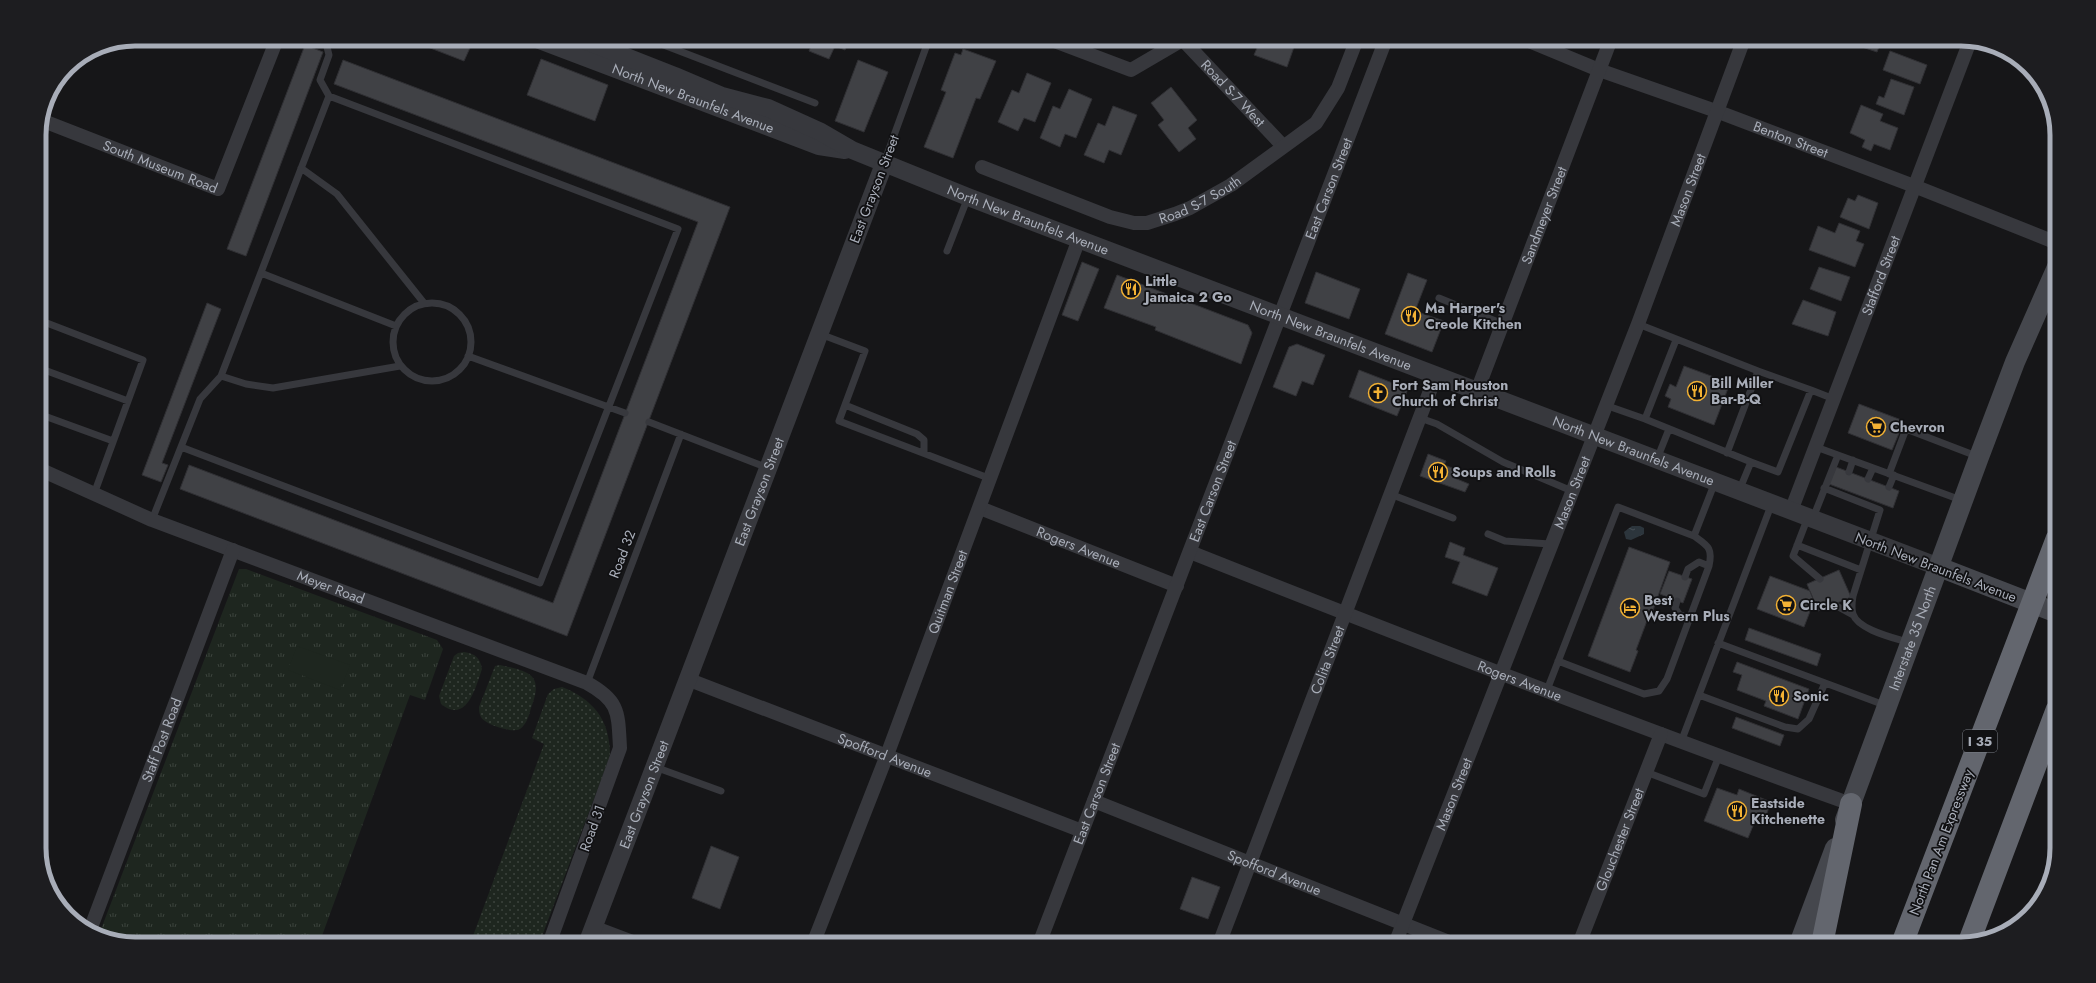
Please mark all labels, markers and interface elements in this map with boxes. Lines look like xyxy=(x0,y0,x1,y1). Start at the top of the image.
street label: Road S-7 West xyxy=(1196,55,1270,132)
street label: North New Braunfels Avenue xyxy=(609,58,777,138)
street label: Benton Street xyxy=(1750,116,1832,163)
street label: East Grayson Street xyxy=(844,131,904,246)
street label: East Carson Street xyxy=(1300,134,1357,242)
street label: South Museum Road xyxy=(100,135,221,198)
street label: Mason Street xyxy=(1665,150,1711,229)
street label: Sandmeyer Street xyxy=(1516,163,1572,267)
street label: Road S-7 South xyxy=(1156,171,1245,229)
street label: North New Braunfels Avenue xyxy=(944,180,1112,260)
street label: Stafford Street xyxy=(1856,232,1905,318)
place label: Little Jamaica 2 Go xyxy=(1142,271,1232,307)
restaurant icon: Little Jamaica 2 Go xyxy=(1120,278,1142,300)
street label: North New Braunfels Avenue xyxy=(1247,295,1415,375)
place label: Ma Harper's Creole Kitchen xyxy=(1425,298,1522,334)
restaurant icon: Ma Harper's Creole Kitchen xyxy=(1400,305,1422,327)
place label: Bill Miller Bar-B-Q xyxy=(1711,373,1774,409)
place label: Fort Sam Houston Church of Christ xyxy=(1392,375,1508,411)
restaurant icon: Bill Miller Bar-B-Q xyxy=(1686,380,1708,402)
church icon: Fort Sam Houston Church of Christ xyxy=(1367,382,1389,404)
street label: North New Braunfels Avenue xyxy=(1550,411,1717,491)
supermarket icon: Chevron xyxy=(1865,416,1887,438)
place label: Chevron xyxy=(1890,417,1945,437)
street label: East Grayson Street xyxy=(730,434,789,549)
street label: East Carson Street xyxy=(1184,437,1241,545)
street label: Mason Street xyxy=(1549,453,1595,532)
restaurant icon: Soups and Rolls xyxy=(1427,461,1449,483)
place label: Soups and Rolls xyxy=(1452,462,1557,482)
street label: Rogers Avenue xyxy=(1033,521,1124,573)
street label: Road 32 xyxy=(604,527,640,581)
street label: North New Braunfels Avenue xyxy=(1852,527,2020,607)
street label: Quitman Street xyxy=(923,547,973,637)
street label: Meyer Road xyxy=(294,565,368,609)
street label: Interstate 35 North xyxy=(1884,583,1941,693)
place label: Best Western Plus xyxy=(1644,590,1730,626)
supermarket icon: Circle K xyxy=(1775,594,1797,616)
place label: Circle K xyxy=(1800,595,1852,615)
hotel icon: Best Western Plus xyxy=(1619,597,1641,619)
street label: Colita Street xyxy=(1305,622,1350,697)
street label: Rogers Avenue xyxy=(1475,655,1565,706)
restaurant icon: Sonic xyxy=(1768,685,1790,707)
place label: Sonic xyxy=(1793,686,1829,706)
street label: Staff Post Road xyxy=(137,695,186,785)
street label: Spofford Avenue xyxy=(835,728,935,782)
road number: I 35 xyxy=(1963,730,1997,752)
street label: East Grayson Street xyxy=(614,737,674,852)
street label: East Carson Street xyxy=(1068,739,1125,847)
street label: Mason Street xyxy=(1430,754,1477,833)
street label: North Pan Am Expressway xyxy=(1904,765,1978,918)
street label: Glouchester Street xyxy=(1591,785,1649,894)
place label: Eastside Kitchenette xyxy=(1751,793,1825,829)
restaurant icon: Eastside Kitchenette xyxy=(1726,800,1748,822)
street label: Road 31 xyxy=(574,802,610,854)
street label: Spofford Avenue xyxy=(1224,845,1324,900)

